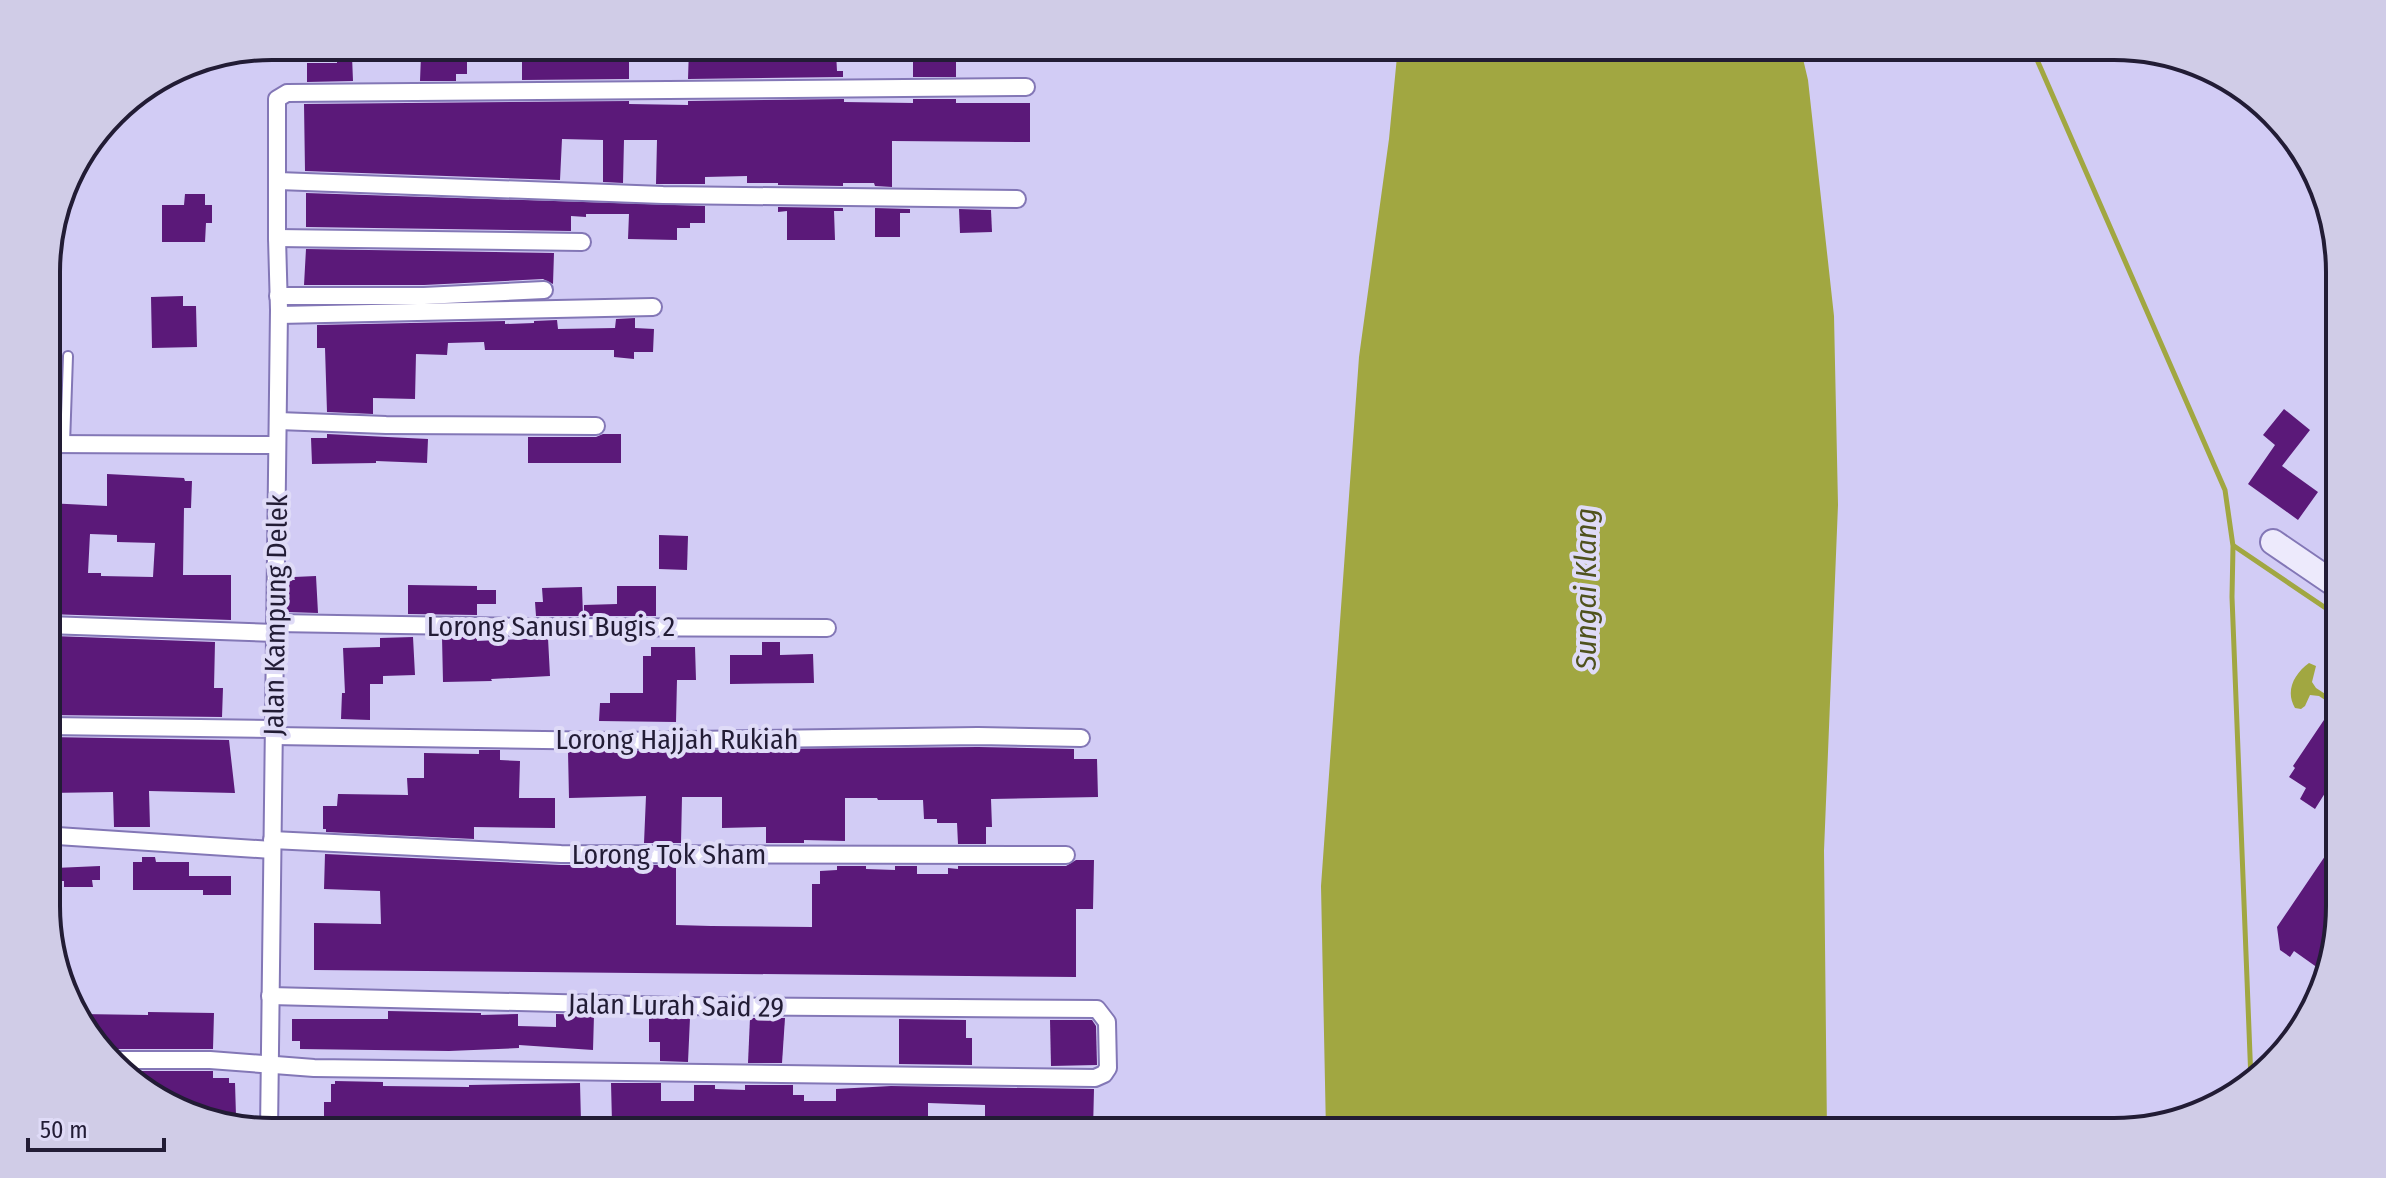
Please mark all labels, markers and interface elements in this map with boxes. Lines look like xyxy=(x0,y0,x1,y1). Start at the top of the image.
street label: Jalan Kampung Delek xyxy=(257,493,294,736)
water label: Sungai Klang xyxy=(1568,508,1604,671)
street label: Lorong Sanusi Bugis 2 xyxy=(427,610,675,643)
street label: Lorong Hajjah Rukiah xyxy=(556,723,798,756)
street label: Lorong Tok Sham xyxy=(572,838,766,871)
street label: Jalan Lurah Said 29 xyxy=(568,987,784,1024)
scale bar xyxy=(28,1102,164,1152)
text: 50 m xyxy=(40,1116,88,1144)

